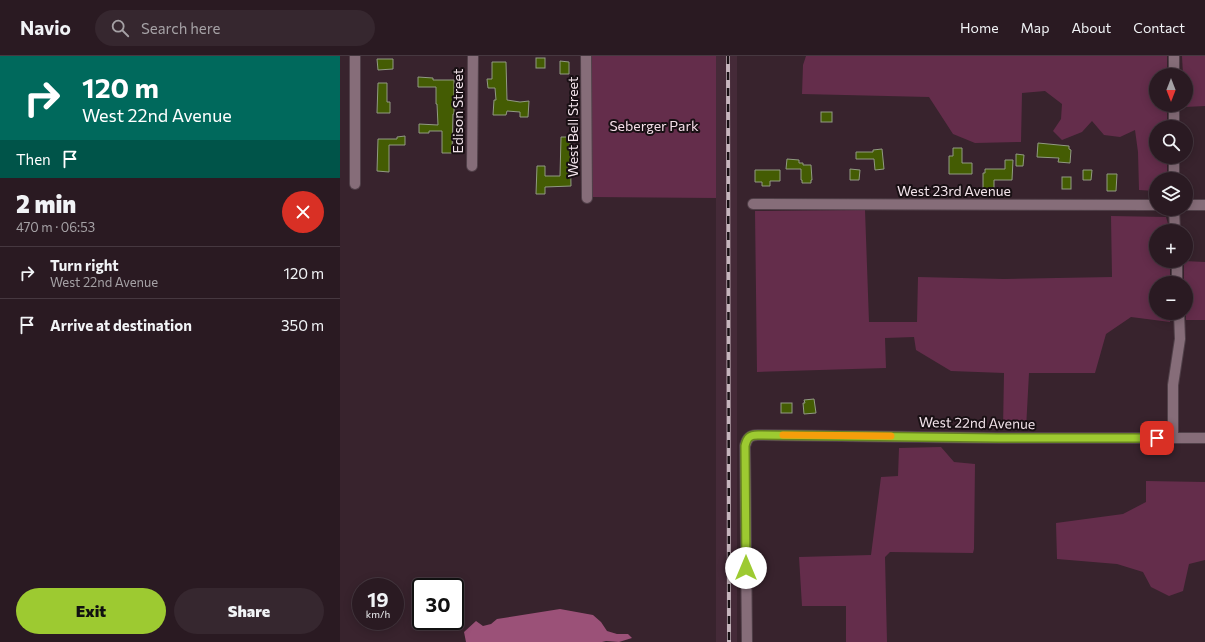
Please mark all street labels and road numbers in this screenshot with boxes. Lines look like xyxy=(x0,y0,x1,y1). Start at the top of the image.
street label: Edison Street xyxy=(449,68,466,154)
street label: West Bell Street xyxy=(564,76,581,178)
street label: West 23rd Avenue xyxy=(897,182,1011,199)
street label: West 22nd Avenue xyxy=(919,413,1035,432)

